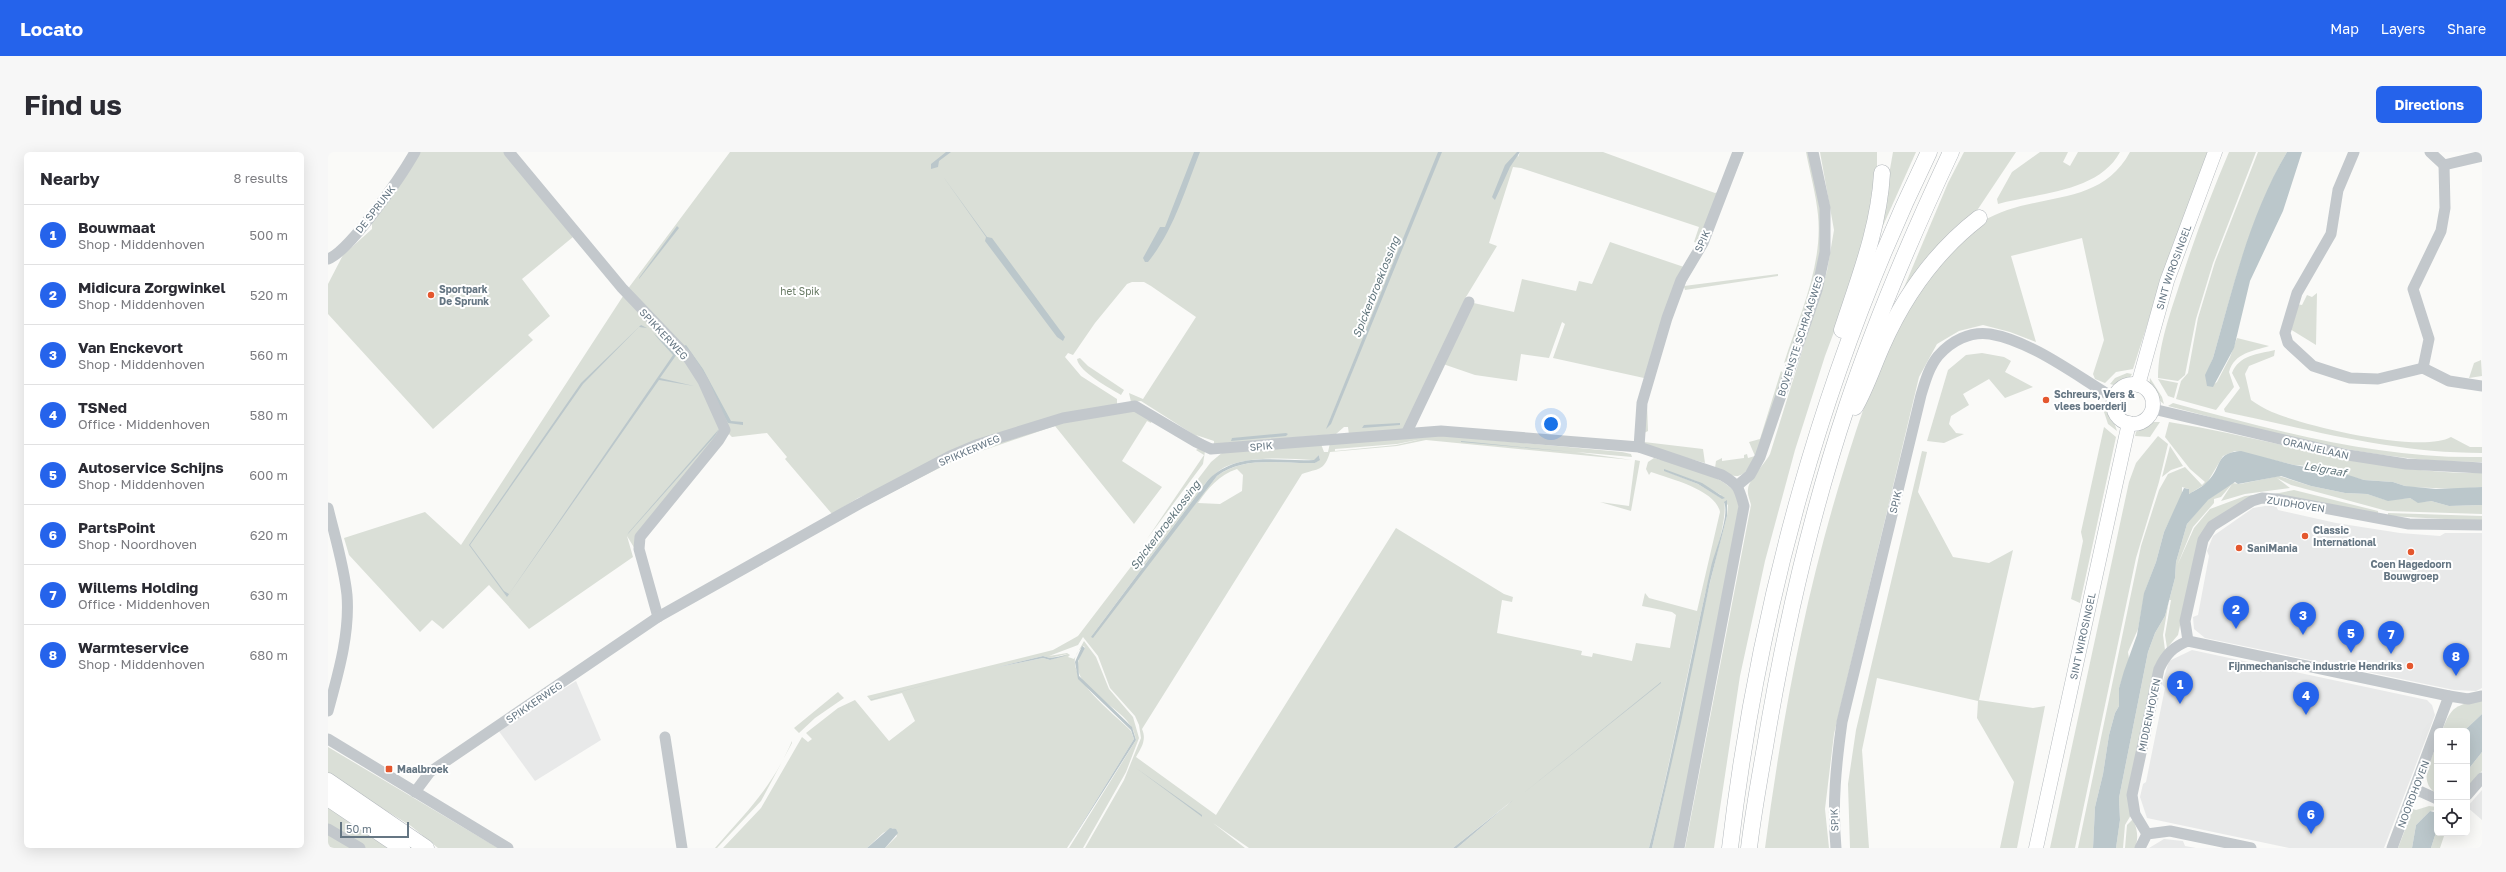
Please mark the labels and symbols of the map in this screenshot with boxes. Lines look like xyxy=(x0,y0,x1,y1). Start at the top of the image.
street label: DE SPRUNK xyxy=(353,183,397,235)
street label: SINT WIROSINGEL xyxy=(2153,223,2193,311)
street label: SPIK xyxy=(1692,228,1712,254)
water label: Spickerbroeklossing xyxy=(1349,233,1403,340)
street label: BOVENSTE SCHRAAGWEG xyxy=(1775,274,1825,398)
place label: Sportpark De Sprunk xyxy=(439,283,489,307)
park label: het Spik xyxy=(780,285,820,297)
marker: Sportpark De Sprunk xyxy=(426,290,436,300)
street label: SPIKKERWEG xyxy=(637,306,691,362)
place label: Schreurs, Vers & vlees boerderij xyxy=(2054,388,2136,412)
marker: Schreurs, Vers & vlees boerderij xyxy=(2041,395,2051,405)
your location xyxy=(1541,414,1561,434)
street label: SPIKKERWEG xyxy=(937,432,1001,468)
street label: ORANJELAAN xyxy=(2282,435,2350,461)
street label: SPIK xyxy=(1249,439,1273,453)
water label: Leigraaf xyxy=(2303,458,2349,480)
water label: Spickerbroeklossing xyxy=(1127,477,1204,572)
street label: SPIK xyxy=(1887,489,1903,515)
street label: ZUIDHOVEN xyxy=(2266,493,2326,515)
place label: Classic International xyxy=(2313,524,2377,548)
marker: Classic International xyxy=(2300,531,2310,541)
place label: SaniMania xyxy=(2247,542,2298,554)
marker: SaniMania xyxy=(2234,543,2244,553)
marker: Coen Hagedoorn Bouwgroep xyxy=(2406,547,2416,557)
place label: Coen Hagedoorn Bouwgroep xyxy=(2370,558,2452,582)
street label: SINT WIROSINGEL xyxy=(2067,591,2098,681)
pin: 2 xyxy=(2223,596,2249,629)
pin: 3 xyxy=(2290,602,2316,635)
pin: 5 xyxy=(2338,620,2364,653)
pin: 7 xyxy=(2378,621,2404,654)
pin: 8 xyxy=(2443,643,2469,676)
place label: Fijnmechanische industrie Hendriks xyxy=(2229,660,2402,672)
marker: Fijnmechanische industrie Hendriks xyxy=(2405,661,2415,671)
pin: 1 xyxy=(2167,671,2193,704)
street label: MIDDENHOVEN xyxy=(2135,677,2163,753)
street label: SPIKKERWEG xyxy=(503,679,565,725)
pin: 4 xyxy=(2293,682,2319,715)
street label: NOORDHOVEN xyxy=(2395,759,2431,829)
place label: Maalbroek xyxy=(397,763,449,775)
marker: Maalbroek xyxy=(384,764,394,774)
pin: 6 xyxy=(2298,801,2324,834)
street label: SPIK xyxy=(1827,808,1841,832)
scale bar xyxy=(340,820,409,839)

